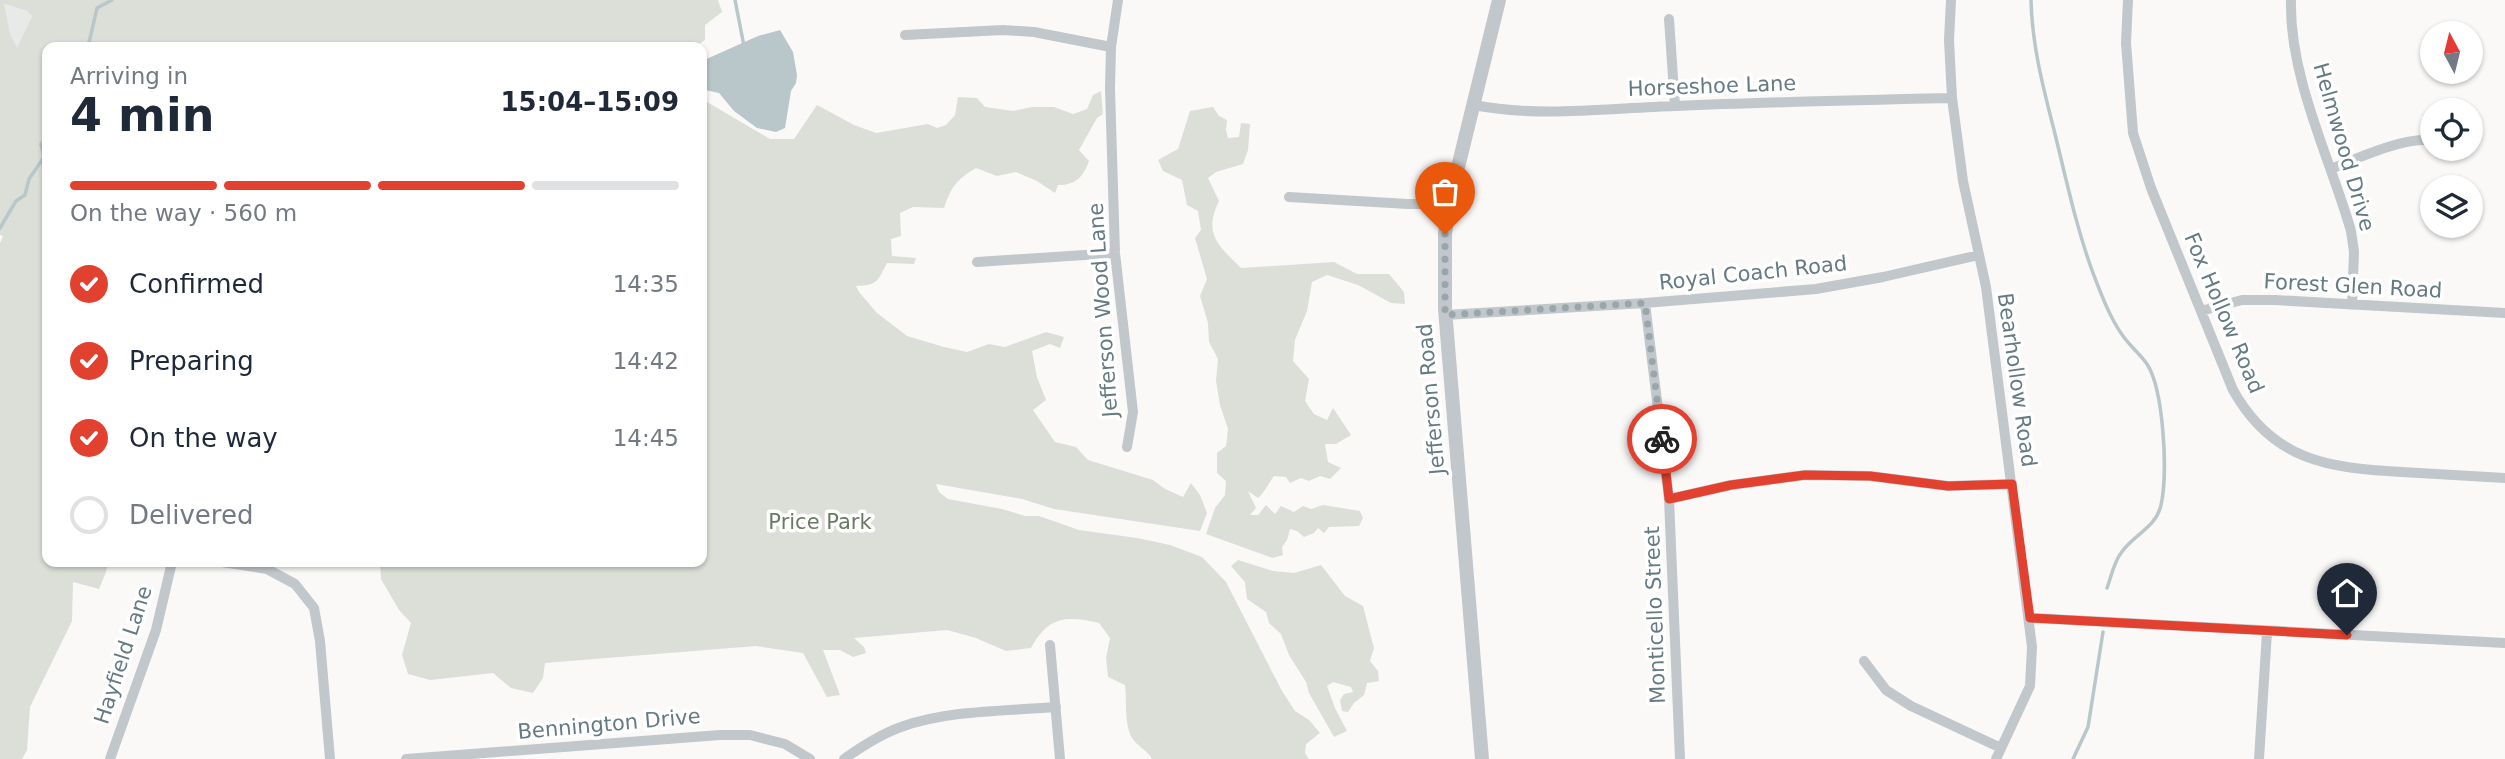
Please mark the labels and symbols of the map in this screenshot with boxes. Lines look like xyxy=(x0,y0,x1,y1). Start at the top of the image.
north arrow xyxy=(2420,21,2483,84)
street label: Helmwood Drive xyxy=(2309,60,2379,234)
street label: Horseshoe Lane xyxy=(1627,71,1797,101)
pin xyxy=(1415,162,1475,234)
street label: Jefferson Wood Lane xyxy=(1084,202,1123,420)
street label: Fox Hollow Road xyxy=(2179,229,2269,397)
street label: Royal Coach Road xyxy=(1658,251,1848,295)
street label: Forest Glen Road xyxy=(2263,269,2443,303)
street label: Bearhollow Road xyxy=(1993,291,2041,469)
street label: Jefferson Road xyxy=(1412,322,1450,478)
courier xyxy=(1627,404,1697,474)
park label: Price Park xyxy=(768,510,872,534)
street label: Monticello Street xyxy=(1640,526,1670,704)
pin xyxy=(2317,563,2377,635)
street label: Hayfield Lane xyxy=(89,583,157,727)
street label: Bennington Drive xyxy=(517,704,701,744)

